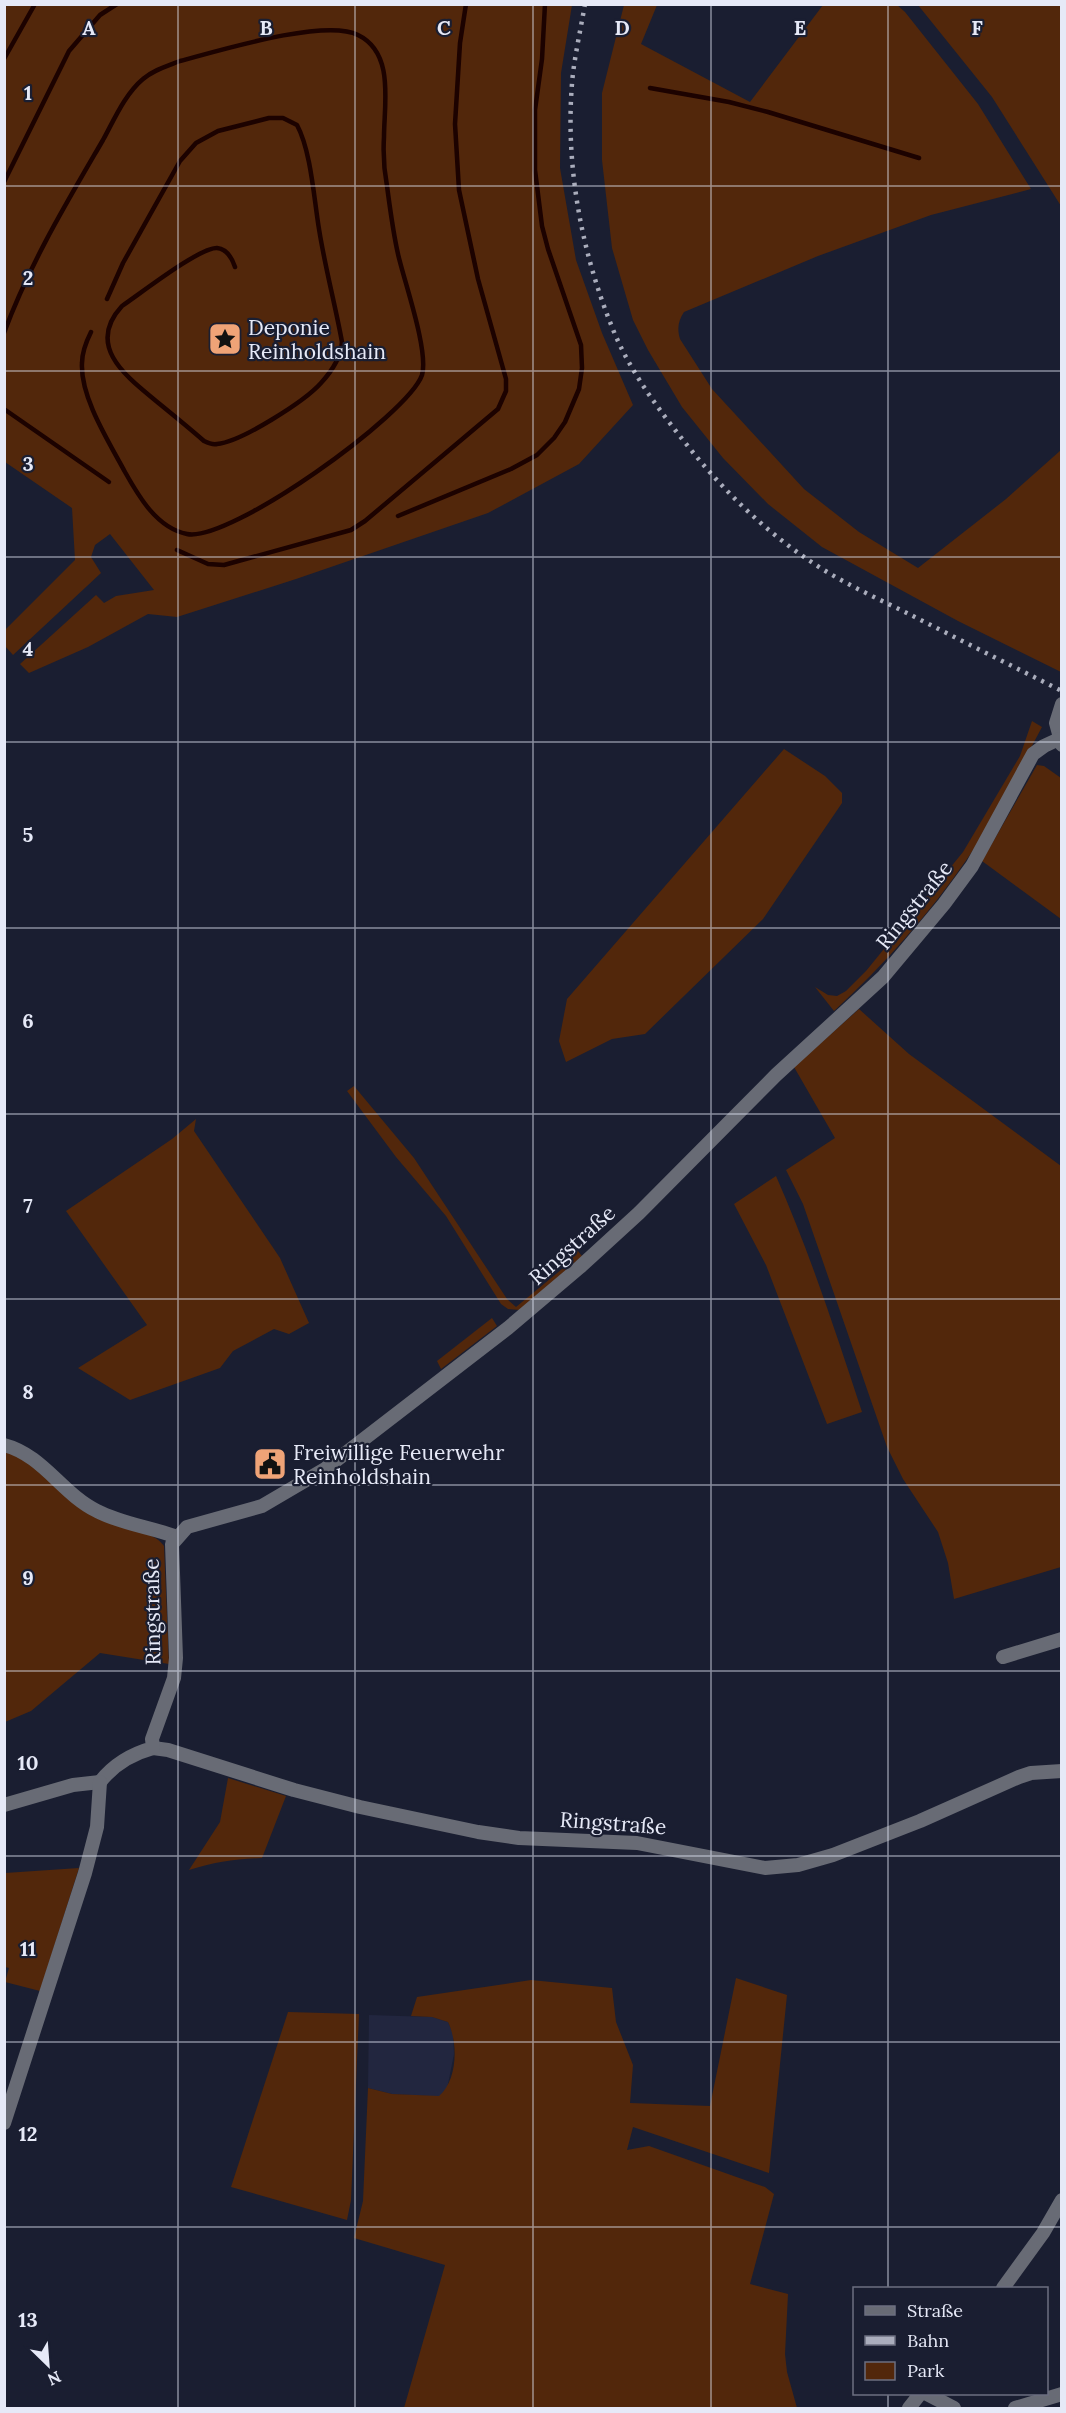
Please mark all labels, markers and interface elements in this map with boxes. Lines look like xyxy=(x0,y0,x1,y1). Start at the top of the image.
text: A xyxy=(82,15,96,40)
text: B xyxy=(259,15,273,40)
text: C xyxy=(437,15,451,40)
text: D xyxy=(614,15,630,40)
text: E xyxy=(794,15,806,40)
text: F xyxy=(971,15,983,40)
text: 1 xyxy=(24,80,32,105)
text: 2 xyxy=(23,265,33,290)
place label: Deponie Reinholdshain xyxy=(248,314,386,365)
place icon: Deponie Reinholdshain xyxy=(207,321,243,357)
text: 3 xyxy=(22,451,34,476)
text: 4 xyxy=(23,636,34,661)
text: 5 xyxy=(23,822,34,847)
street label: Ringstraße xyxy=(870,855,958,955)
text: 6 xyxy=(22,1008,34,1033)
text: 7 xyxy=(23,1193,33,1218)
street label: Ringstraße xyxy=(523,1199,621,1291)
text: 8 xyxy=(22,1379,34,1404)
place label: Freiwillige Feuerwehr Reinholdshain xyxy=(293,1439,504,1490)
public building icon: Freiwillige Feuerwehr Reinholdshain xyxy=(252,1446,288,1482)
street label: Ringstraße xyxy=(138,1558,166,1666)
text: 9 xyxy=(22,1565,34,1590)
text: 10 xyxy=(18,1750,38,1775)
street label: Ringstraße xyxy=(559,1806,667,1840)
text: 11 xyxy=(20,1936,36,1961)
text: 12 xyxy=(19,2121,37,2146)
legend xyxy=(853,2287,1048,2395)
text: Straße xyxy=(907,2299,963,2322)
text: 13 xyxy=(18,2307,38,2332)
text: Bahn xyxy=(907,2329,949,2352)
north arrow xyxy=(18,2335,78,2395)
text: Park xyxy=(907,2359,945,2382)
text: N xyxy=(45,2367,64,2390)

